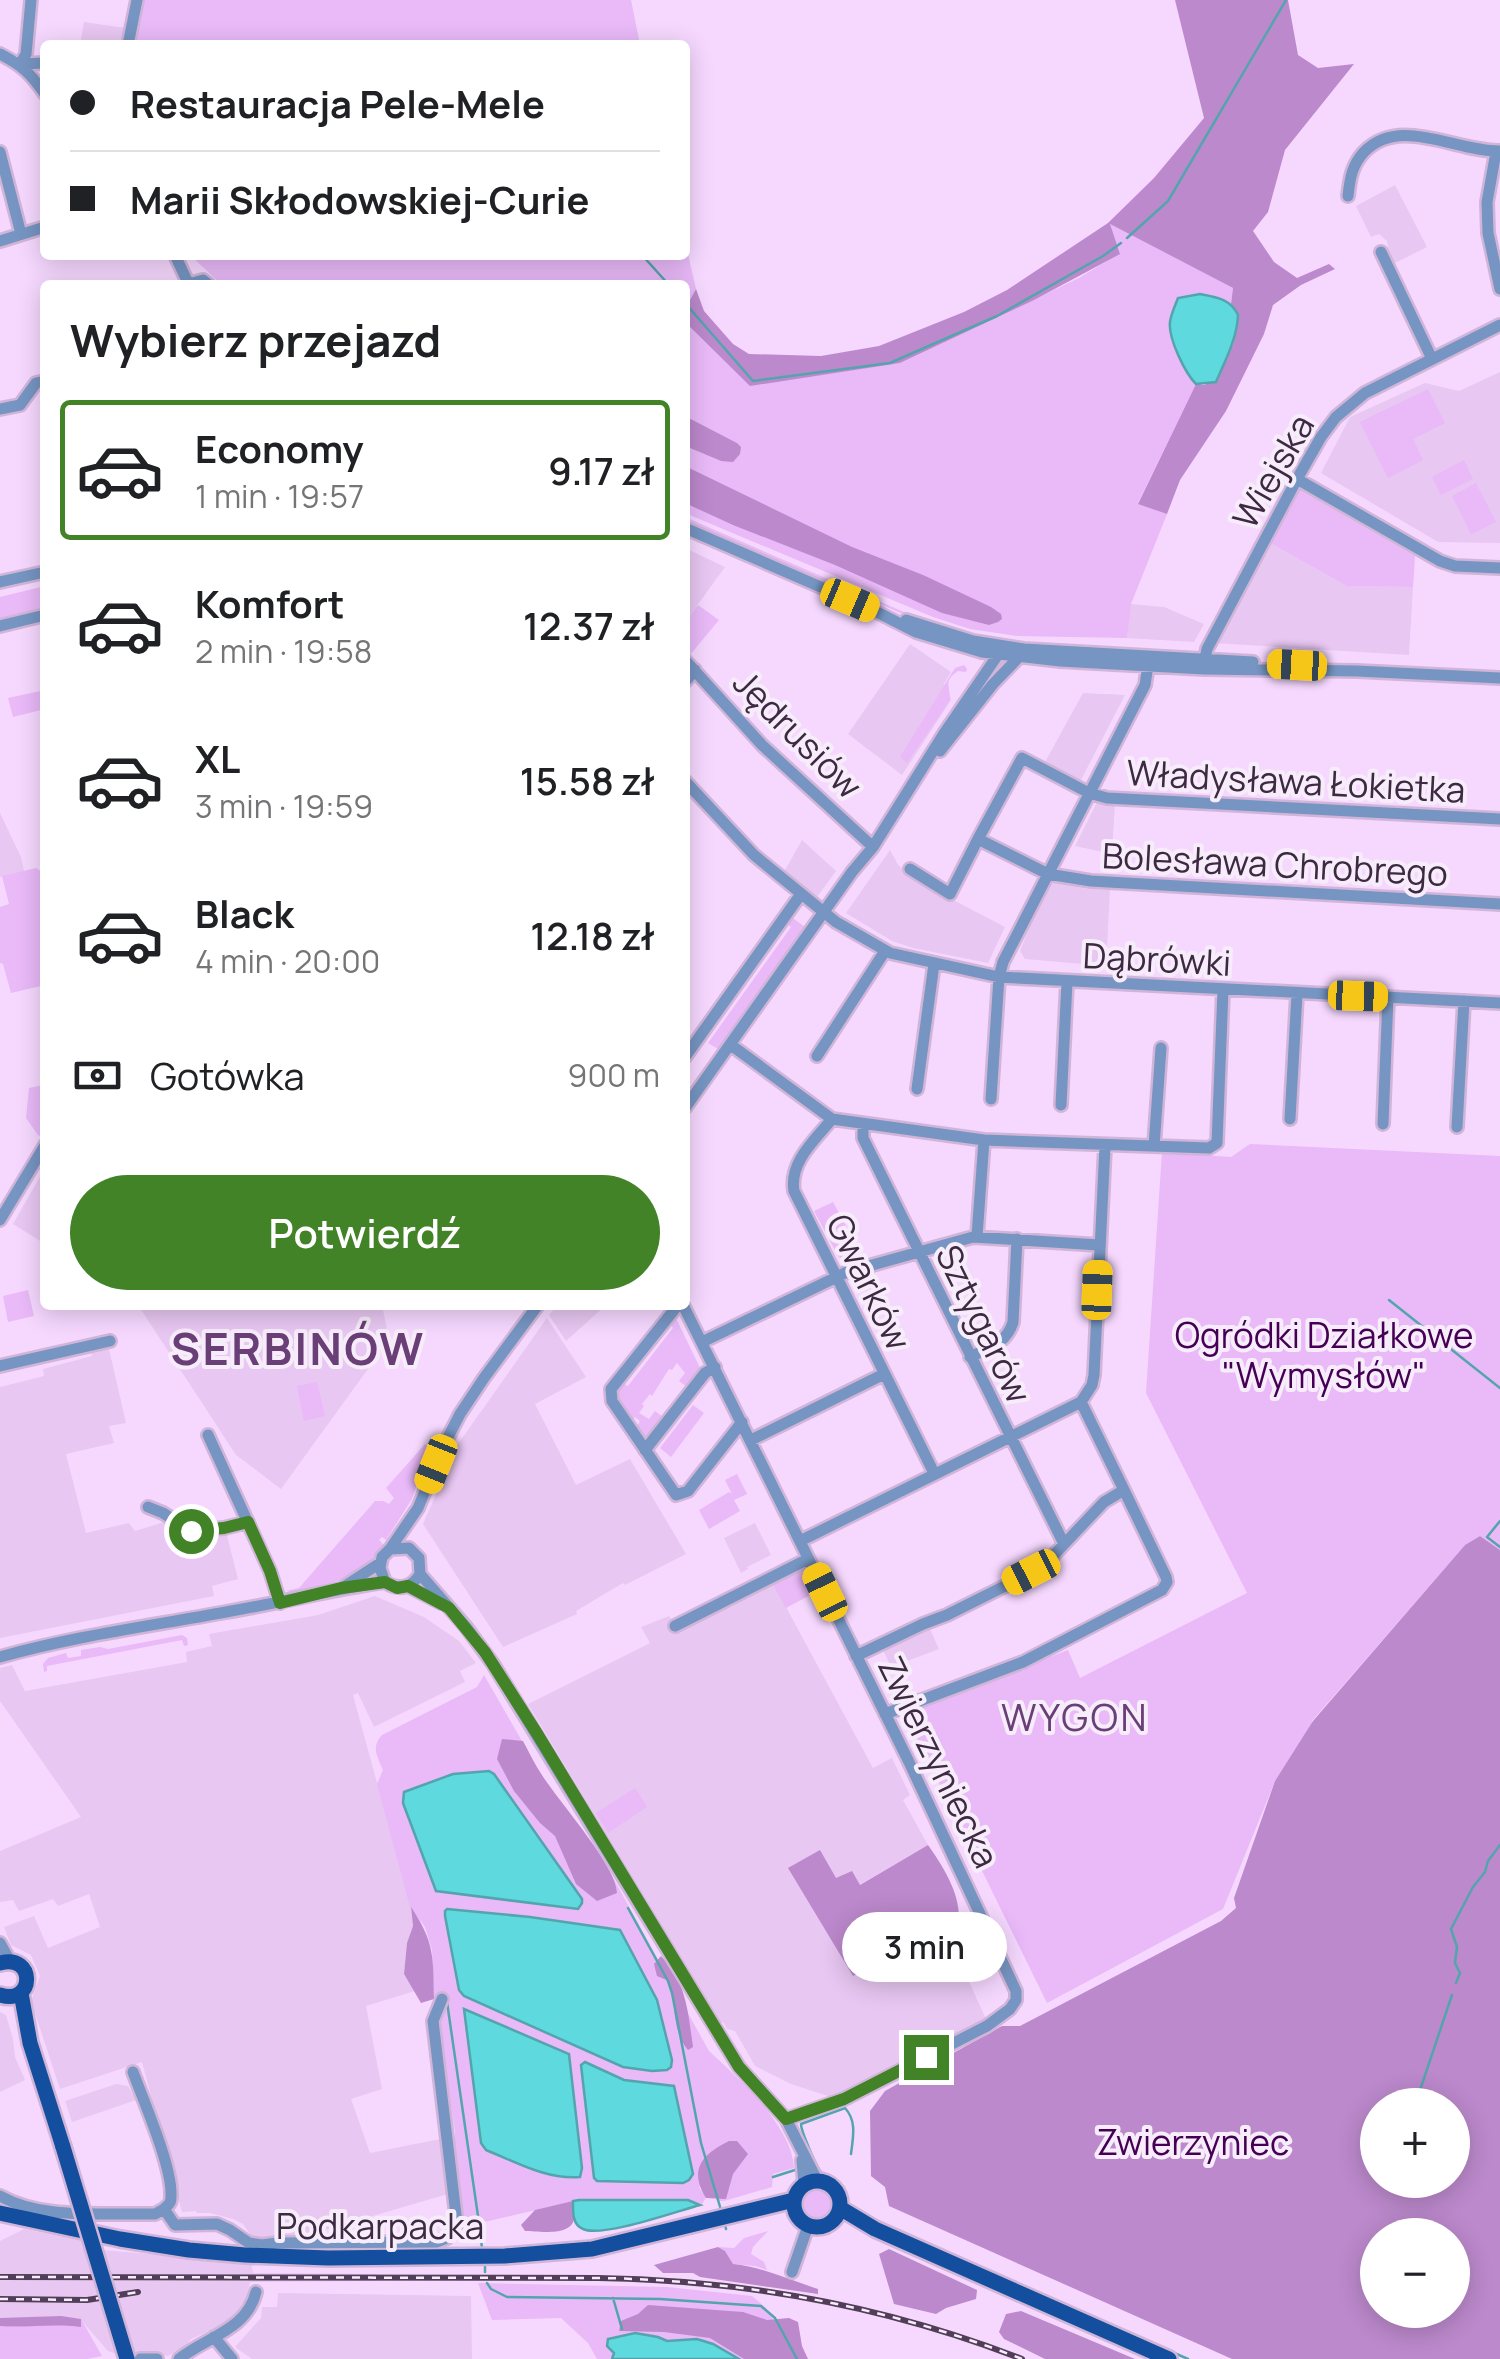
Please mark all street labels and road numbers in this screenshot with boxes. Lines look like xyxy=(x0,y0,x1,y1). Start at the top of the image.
street label: Wiejska xyxy=(1221,405,1325,537)
street label: Jędrusiów xyxy=(723,659,873,809)
street label: Władysława Łokietka xyxy=(1125,748,1467,814)
street label: Bolesława Chrobrego xyxy=(1101,831,1449,897)
street label: Dąbrówki xyxy=(1082,931,1232,987)
street label: Gwarków xyxy=(815,1206,923,1358)
street label: Sztygarów xyxy=(925,1237,1043,1411)
street label: Zwierzyniecka xyxy=(867,1648,1011,1876)
street label: Podkarpacka xyxy=(276,2202,484,2250)

